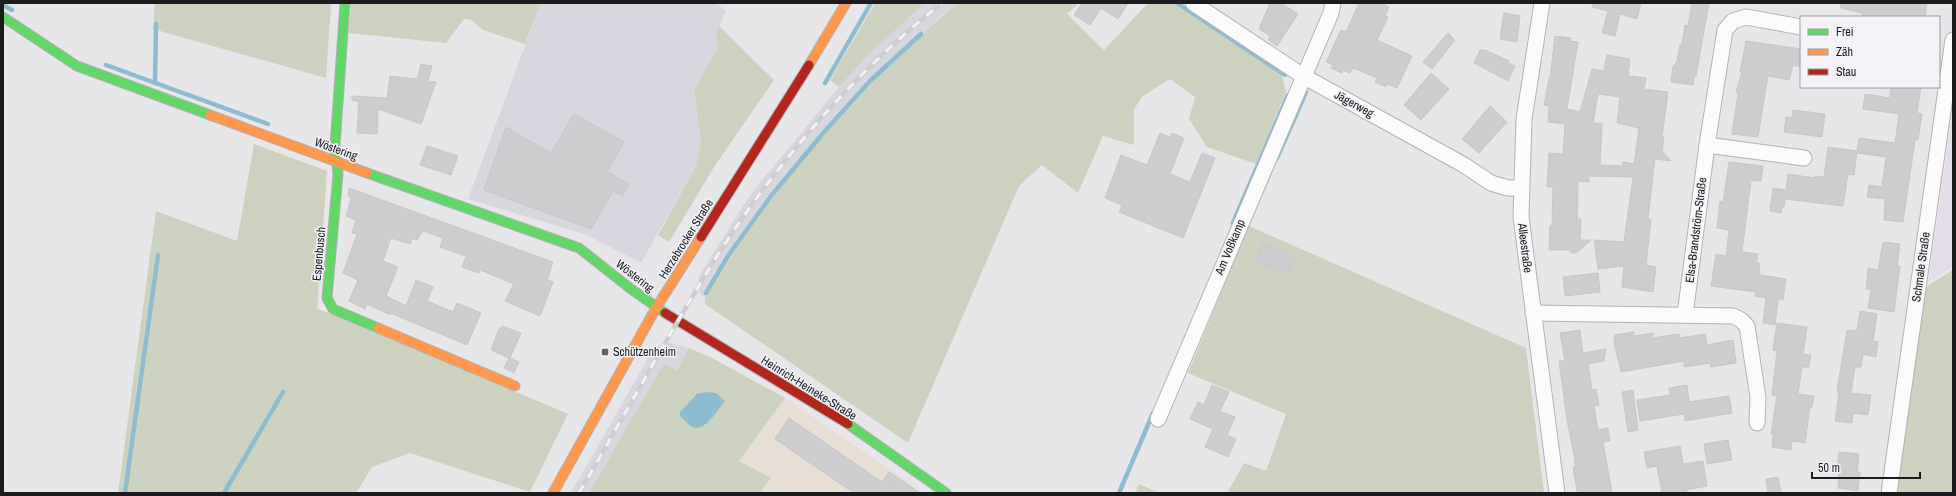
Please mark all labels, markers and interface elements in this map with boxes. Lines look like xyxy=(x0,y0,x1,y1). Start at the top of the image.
legend xyxy=(1800,16,1940,88)
text: Frei xyxy=(1836,24,1854,40)
text: Zäh xyxy=(1836,44,1853,60)
text: Stau xyxy=(1836,64,1856,80)
street label: Jägerweg xyxy=(1331,87,1377,122)
street label: Wöstering xyxy=(312,134,360,164)
street label: Elsa-Brandström-Straße xyxy=(1682,176,1710,284)
street label: Herzebrocker Straße xyxy=(655,196,717,282)
street label: Am Voßkamp xyxy=(1211,217,1249,278)
street label: Alleestraße xyxy=(1514,221,1536,274)
street label: Espenbusch xyxy=(309,226,329,282)
street label: Schmale Straße xyxy=(1908,231,1934,303)
street label: Wöstering xyxy=(612,256,658,296)
place label: Schützenheim xyxy=(613,344,676,360)
marker: Schützenheim xyxy=(600,347,610,357)
street label: Heinrich-Heineke-Straße xyxy=(758,352,860,424)
scale bar xyxy=(1812,454,1920,480)
text: 50 m xyxy=(1818,460,1840,476)

